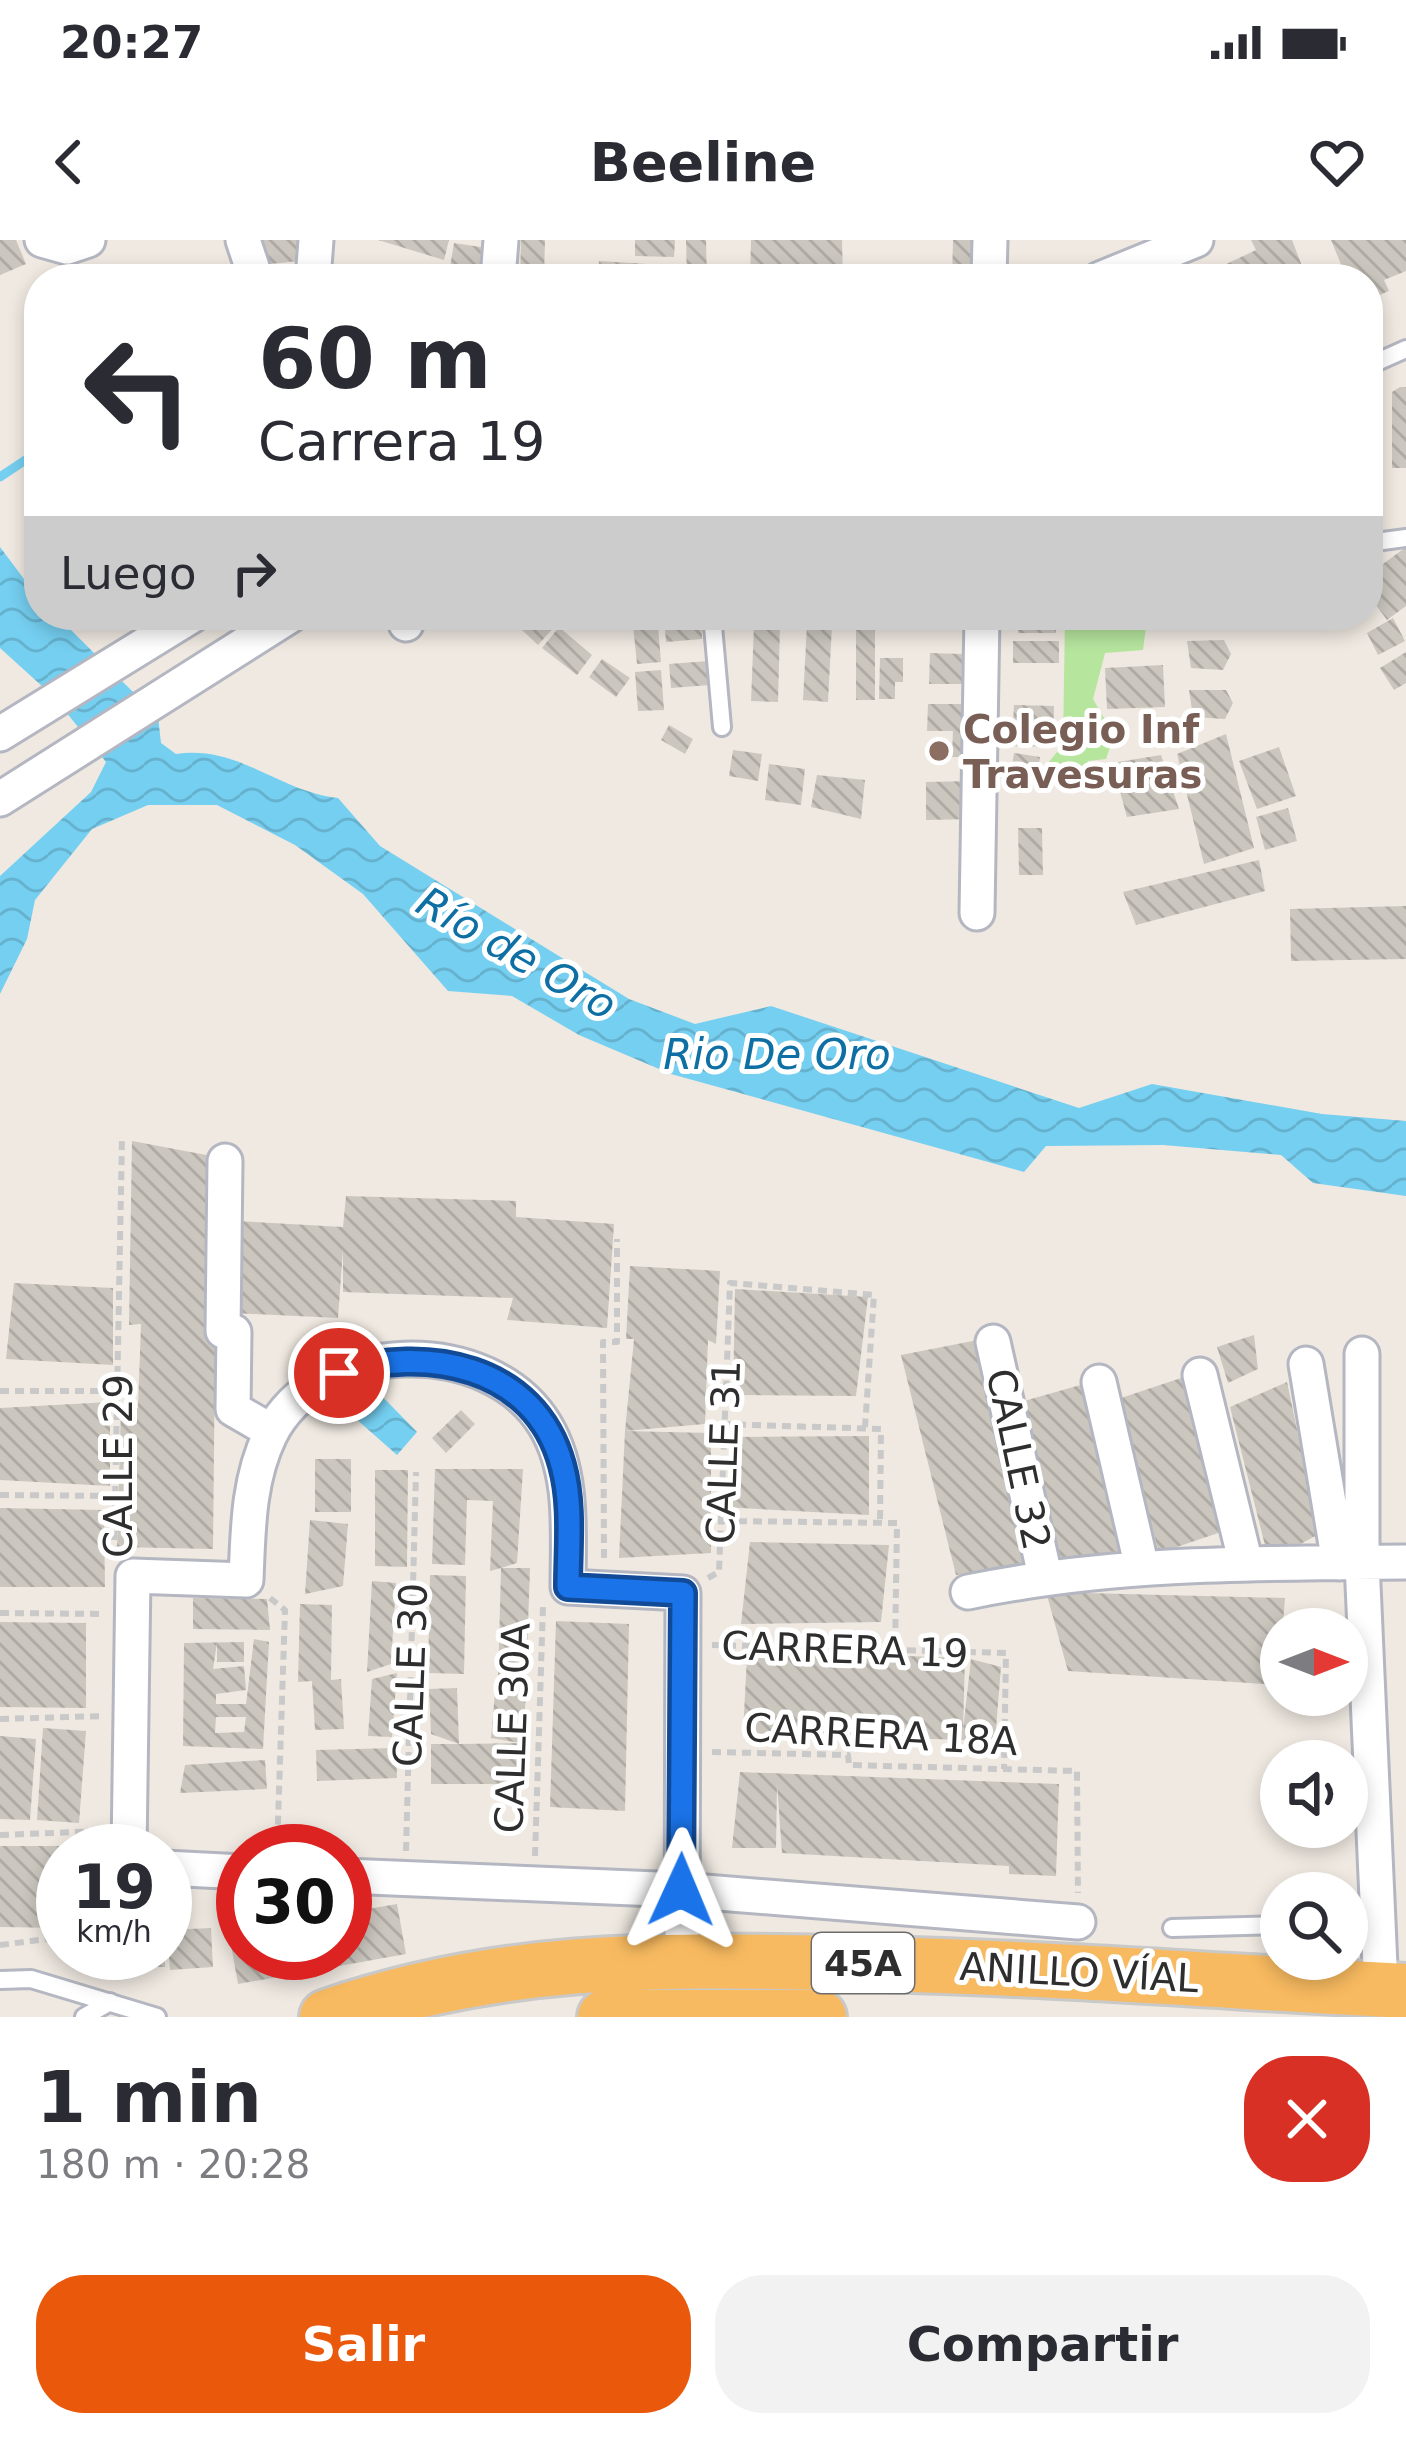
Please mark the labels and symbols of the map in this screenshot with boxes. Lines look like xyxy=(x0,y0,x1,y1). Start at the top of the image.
place label: Colegio Inf Travesuras xyxy=(963,707,1202,797)
marker: Colegio Inf Travesuras xyxy=(926,738,952,764)
water label: Río de Oro xyxy=(408,877,625,1030)
water label: Rio De Oro xyxy=(663,1030,891,1079)
pin xyxy=(288,1322,390,1424)
street label: CALLE 31 xyxy=(698,1359,749,1545)
street label: CALLE 32 xyxy=(977,1364,1060,1554)
street label: CALLE 29 xyxy=(96,1374,141,1558)
street label: CALLE 30 xyxy=(385,1582,436,1768)
north arrow xyxy=(1260,1608,1368,1716)
street label: CALLE 30A xyxy=(486,1622,539,1834)
street label: CARRERA 19 xyxy=(721,1623,969,1676)
street label: CARRERA 18A xyxy=(743,1705,1019,1764)
speed limit sign: 30 xyxy=(216,1824,372,1980)
position arrow xyxy=(618,1827,744,1953)
road number: 45A xyxy=(812,1933,914,1993)
street label: ANILLO VÍAL xyxy=(958,1943,1200,2001)

